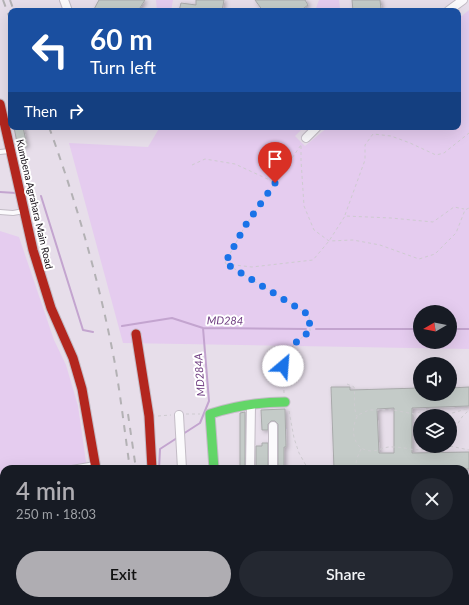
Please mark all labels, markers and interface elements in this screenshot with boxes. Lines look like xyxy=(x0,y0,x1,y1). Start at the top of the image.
text: 60 m xyxy=(90,22,153,56)
icon: left xyxy=(24,24,76,76)
text: Turn left xyxy=(90,56,156,78)
icon: right xyxy=(65,100,87,122)
text: Then xyxy=(24,102,57,120)
street label: Kumbena Agrahara Main Road xyxy=(14,138,56,270)
pin xyxy=(258,142,292,183)
icon: arrive xyxy=(264,148,286,170)
north arrow xyxy=(413,305,457,349)
map controls xyxy=(413,305,457,453)
water label: MD284 xyxy=(207,313,243,327)
position arrow xyxy=(262,345,304,387)
water label: MD284A xyxy=(191,353,207,397)
button: sound xyxy=(413,357,457,401)
button: layers xyxy=(413,409,457,453)
text: 4 min xyxy=(16,476,75,505)
button: close xyxy=(411,478,453,520)
text: 250 m · 18:03 xyxy=(16,506,96,522)
button: Exit xyxy=(16,551,231,597)
button: Share xyxy=(239,551,453,597)

